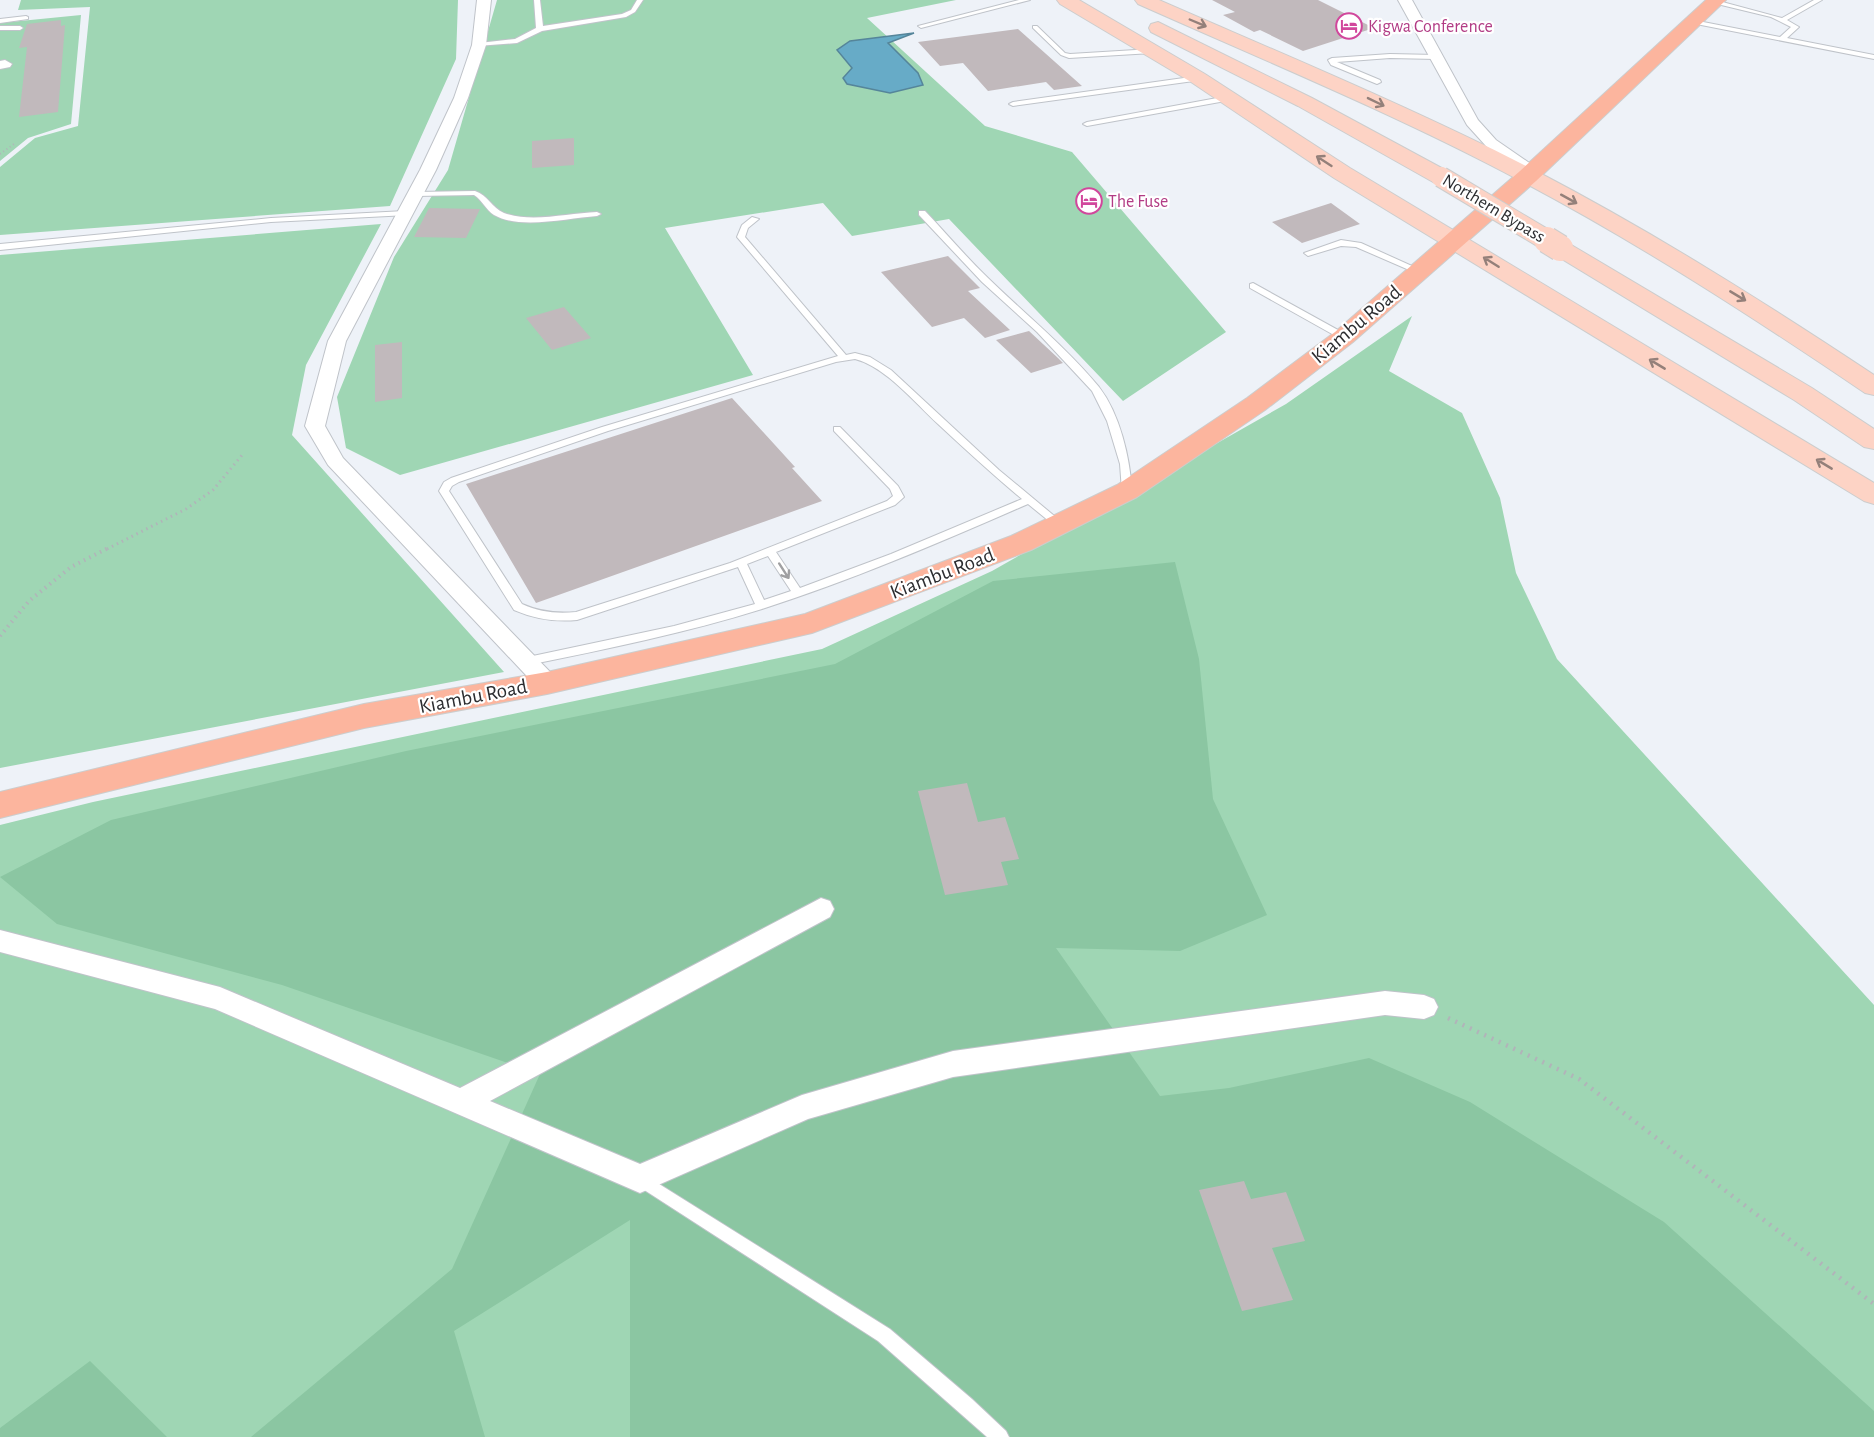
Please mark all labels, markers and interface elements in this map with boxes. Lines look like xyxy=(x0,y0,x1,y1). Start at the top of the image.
hotel icon: Kigwa Conference xyxy=(1334,11,1364,41)
one-way arrow xyxy=(1188,18,1206,29)
place label: Kigwa Conference xyxy=(1368,18,1493,36)
one-way arrow xyxy=(1366,97,1384,109)
one-way arrow xyxy=(1316,154,1333,166)
street label: Northern Bypass xyxy=(1439,171,1548,246)
hotel icon: The Fuse xyxy=(1074,186,1104,216)
place label: The Fuse xyxy=(1108,193,1168,211)
one-way arrow xyxy=(1560,193,1577,205)
one-way arrow xyxy=(1483,255,1500,267)
street label: Kiambu Road xyxy=(1308,281,1405,368)
one-way arrow xyxy=(1729,291,1746,303)
one-way arrow xyxy=(1649,357,1666,369)
one-way arrow xyxy=(1816,458,1833,470)
street label: Kiambu Road xyxy=(887,544,997,603)
one-way arrow xyxy=(777,563,790,580)
street label: Kiambu Road xyxy=(417,676,529,717)

